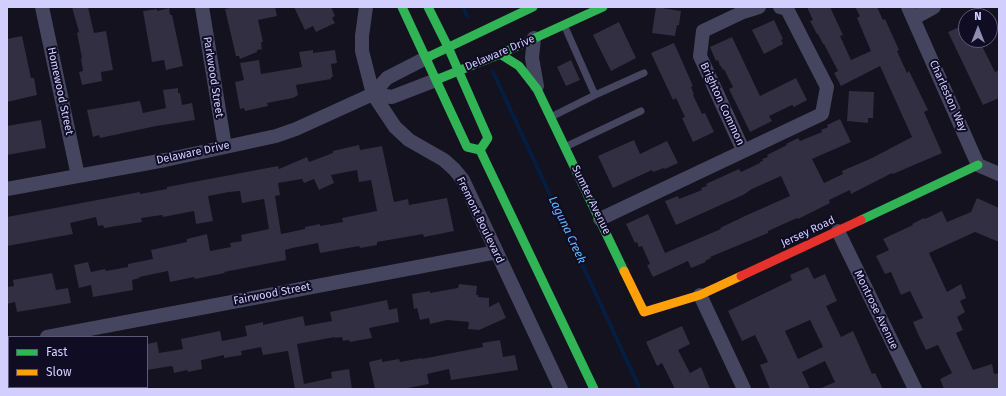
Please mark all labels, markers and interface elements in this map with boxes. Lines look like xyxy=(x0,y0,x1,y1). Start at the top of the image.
north arrow xyxy=(958,8,998,48)
text: N xyxy=(974,10,982,23)
street label: Delaware Drive xyxy=(463,32,537,74)
street label: Parkwood Street xyxy=(200,36,226,118)
street label: Homewood Street xyxy=(44,46,76,136)
street label: Charleston Way xyxy=(926,58,970,134)
street label: Brighton Common xyxy=(697,60,747,148)
street label: Delaware Drive xyxy=(155,139,231,167)
street label: Sumter Avenue xyxy=(569,163,613,237)
street label: Fremont Boulevard xyxy=(453,175,507,265)
water label: Laguna Creek xyxy=(545,194,589,266)
street label: Jersey Road xyxy=(779,214,837,250)
street label: Montrose Avenue xyxy=(851,268,901,352)
street label: Fairwood Street xyxy=(232,280,312,308)
legend xyxy=(8,336,148,388)
text: Fast xyxy=(46,345,68,359)
text: Slow xyxy=(46,365,72,379)

